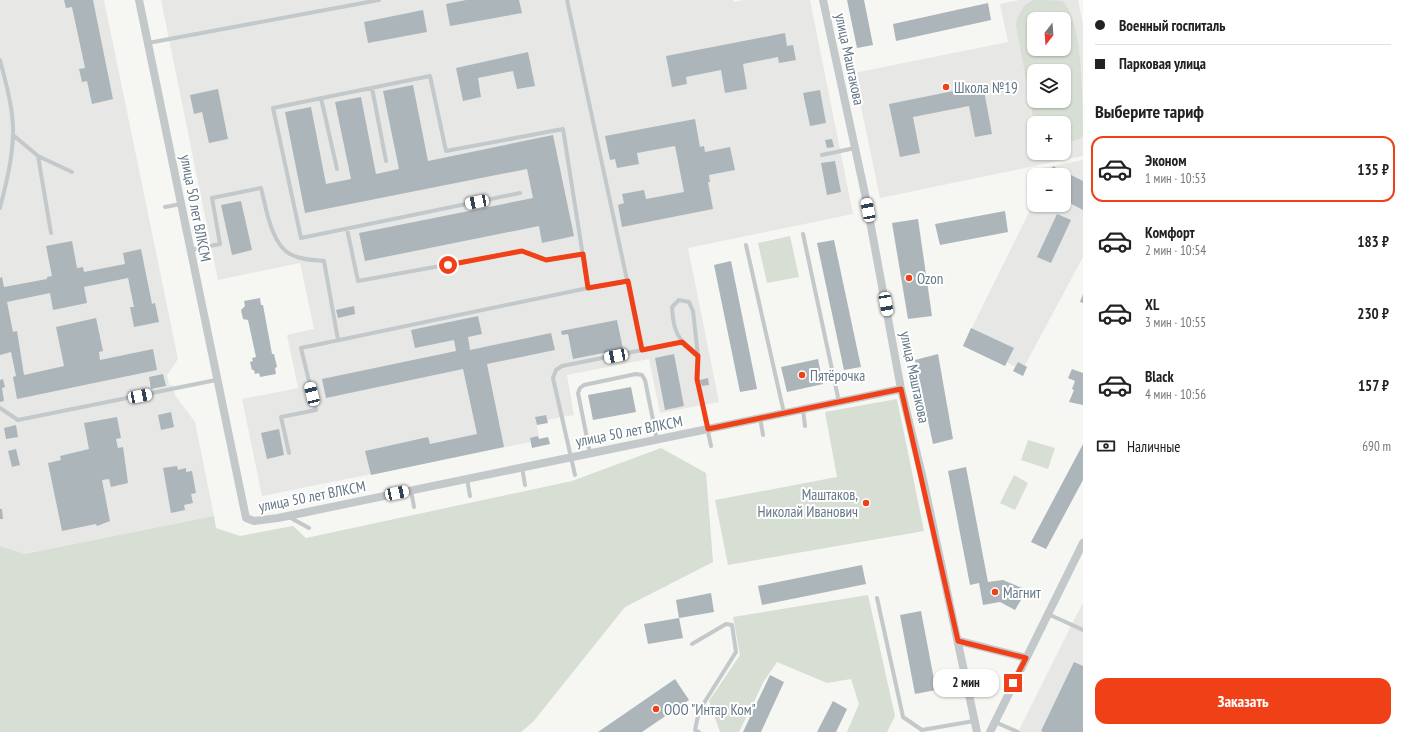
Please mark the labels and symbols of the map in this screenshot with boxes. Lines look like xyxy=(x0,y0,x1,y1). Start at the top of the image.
street label: улица Маштакова xyxy=(831,11,869,107)
north arrow xyxy=(1027,12,1071,56)
place label: Школа №19 xyxy=(954,78,1018,97)
marker: Школа №19 xyxy=(941,82,951,92)
street label: улица 50 лет ВЛКСМ xyxy=(176,153,216,263)
car xyxy=(464,194,490,210)
car xyxy=(860,197,876,223)
route start xyxy=(439,256,457,274)
place label: Ozon xyxy=(917,269,943,288)
marker: Ozon xyxy=(904,273,914,283)
car xyxy=(878,291,894,317)
street label: улица Маштакова xyxy=(896,329,934,425)
car xyxy=(603,348,629,364)
place label: Пятёрочка xyxy=(810,366,865,385)
marker: Пятёрочка xyxy=(797,370,807,380)
car xyxy=(303,381,321,407)
car xyxy=(127,388,153,404)
street label: улица 50 лет ВЛКСМ xyxy=(574,411,684,451)
street label: улица 50 лет ВЛКСМ xyxy=(257,476,367,516)
car xyxy=(384,485,410,501)
place label: Маштаков, Николай Иванович xyxy=(758,485,858,521)
marker: Маштаков, Николай Иванович xyxy=(861,498,871,508)
place label: Магнит xyxy=(1003,583,1041,602)
marker: Магнит xyxy=(990,587,1000,597)
callout: 2 мин xyxy=(933,669,999,697)
route end xyxy=(1004,674,1022,692)
place label: ООО "Интар Ком" xyxy=(664,700,756,719)
marker: ООО "Интар Ком" xyxy=(651,704,661,714)

